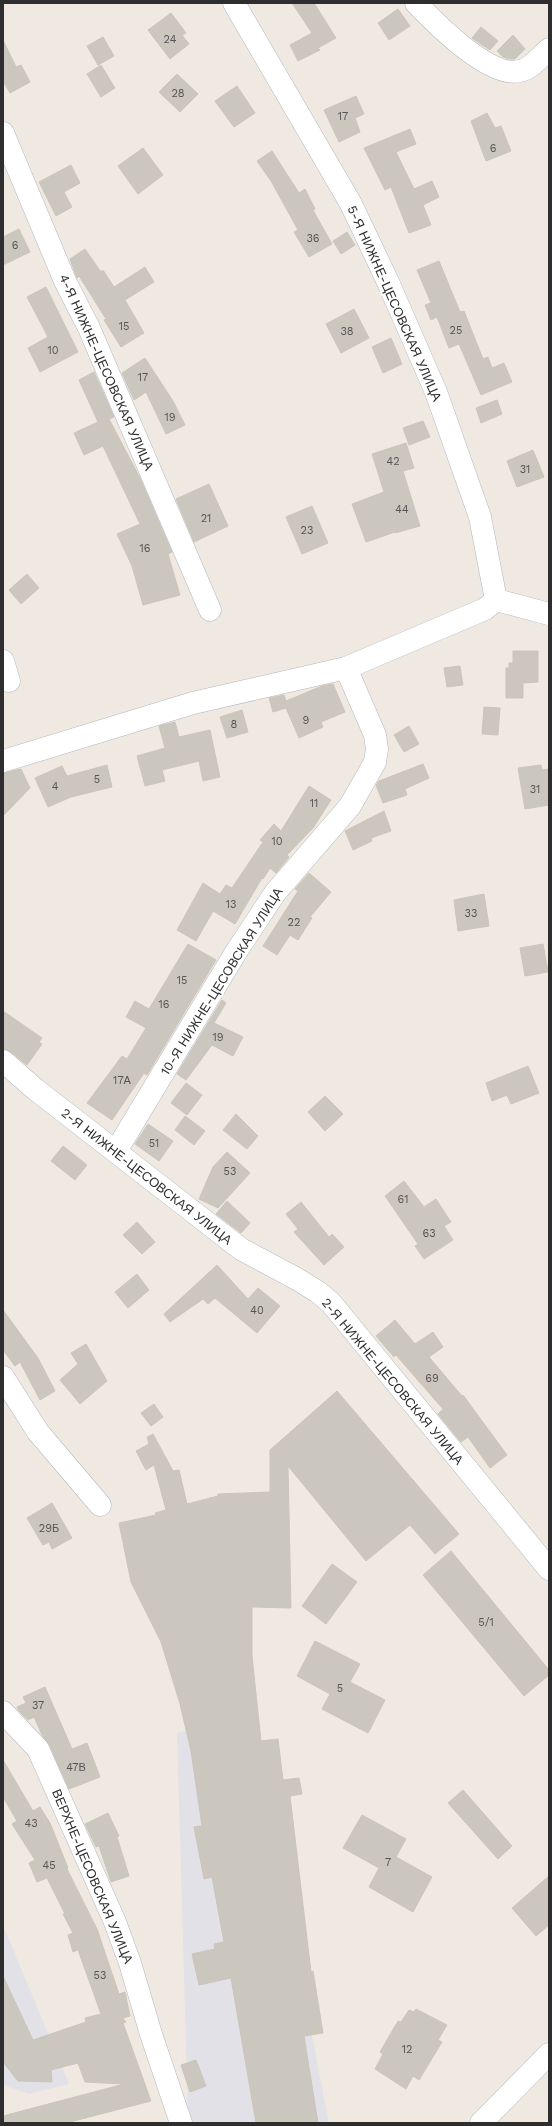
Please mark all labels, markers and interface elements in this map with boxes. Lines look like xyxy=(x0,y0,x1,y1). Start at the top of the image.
house number: 24 xyxy=(164,33,177,46)
house number: 28 xyxy=(171,87,185,100)
house number: 17 xyxy=(338,110,348,123)
house number: 6 xyxy=(490,142,497,155)
street label: 5-Я НИЖНЕ-ЦЕСОВСКАЯ УЛИЦА xyxy=(344,203,445,404)
house number: 36 xyxy=(306,232,320,245)
house number: 6 xyxy=(12,239,19,252)
street label: 4-Я НИЖНЕ-ЦЕСОВСКАЯ УЛИЦА xyxy=(56,272,157,473)
house number: 15 xyxy=(119,320,129,333)
house number: 25 xyxy=(450,324,462,337)
house number: 38 xyxy=(340,325,354,338)
house number: 10 xyxy=(47,344,59,357)
house number: 17 xyxy=(138,371,148,384)
house number: 19 xyxy=(164,411,176,424)
house number: 42 xyxy=(386,455,400,468)
house number: 31 xyxy=(520,463,530,476)
house number: 44 xyxy=(395,503,409,516)
house number: 21 xyxy=(201,512,211,525)
house number: 23 xyxy=(301,524,313,537)
house number: 16 xyxy=(140,542,151,555)
house number: 9 xyxy=(303,714,310,727)
house number: 8 xyxy=(231,718,238,731)
house number: 5 xyxy=(94,773,100,786)
house number: 4 xyxy=(52,780,59,793)
house number: 31 xyxy=(530,783,540,796)
house number: 11 xyxy=(310,797,318,810)
house number: 10 xyxy=(271,835,283,848)
street label: 10-Я НИЖНЕ-ЦЕСОВСКАЯ УЛИЦА xyxy=(157,884,286,1078)
house number: 13 xyxy=(226,898,236,911)
house number: 33 xyxy=(465,907,477,920)
house number: 22 xyxy=(288,916,300,929)
house number: 15 xyxy=(177,974,187,987)
house number: 16 xyxy=(159,998,170,1011)
house number: 19 xyxy=(212,1031,224,1044)
house number: 17А xyxy=(113,1074,132,1087)
street label: 2-Я НИЖНЕ-ЦЕСОВСКАЯ УЛИЦА xyxy=(58,1105,235,1248)
house number: 51 xyxy=(149,1137,159,1150)
house number: 53 xyxy=(224,1165,236,1178)
house number: 61 xyxy=(398,1193,408,1206)
house number: 63 xyxy=(422,1227,436,1240)
street label: 2-Я НИЖНЕ-ЦЕСОВСКАЯ УЛИЦА xyxy=(319,1295,467,1468)
house number: 40 xyxy=(250,1304,264,1317)
house number: 69 xyxy=(425,1372,439,1385)
house number: 29Б xyxy=(39,1522,59,1535)
house number: 5/1 xyxy=(478,1616,494,1629)
house number: 5 xyxy=(337,1682,343,1695)
house number: 37 xyxy=(32,1699,44,1712)
house number: 47В xyxy=(66,1761,86,1774)
street label: ВЕРХНЕ-ЦЕСОВСКАЯ УЛИЦА xyxy=(49,1787,136,1966)
house number: 43 xyxy=(24,1817,38,1830)
house number: 7 xyxy=(385,1856,391,1869)
house number: 45 xyxy=(42,1859,56,1872)
house number: 53 xyxy=(94,1969,106,1982)
house number: 12 xyxy=(402,2043,412,2056)

